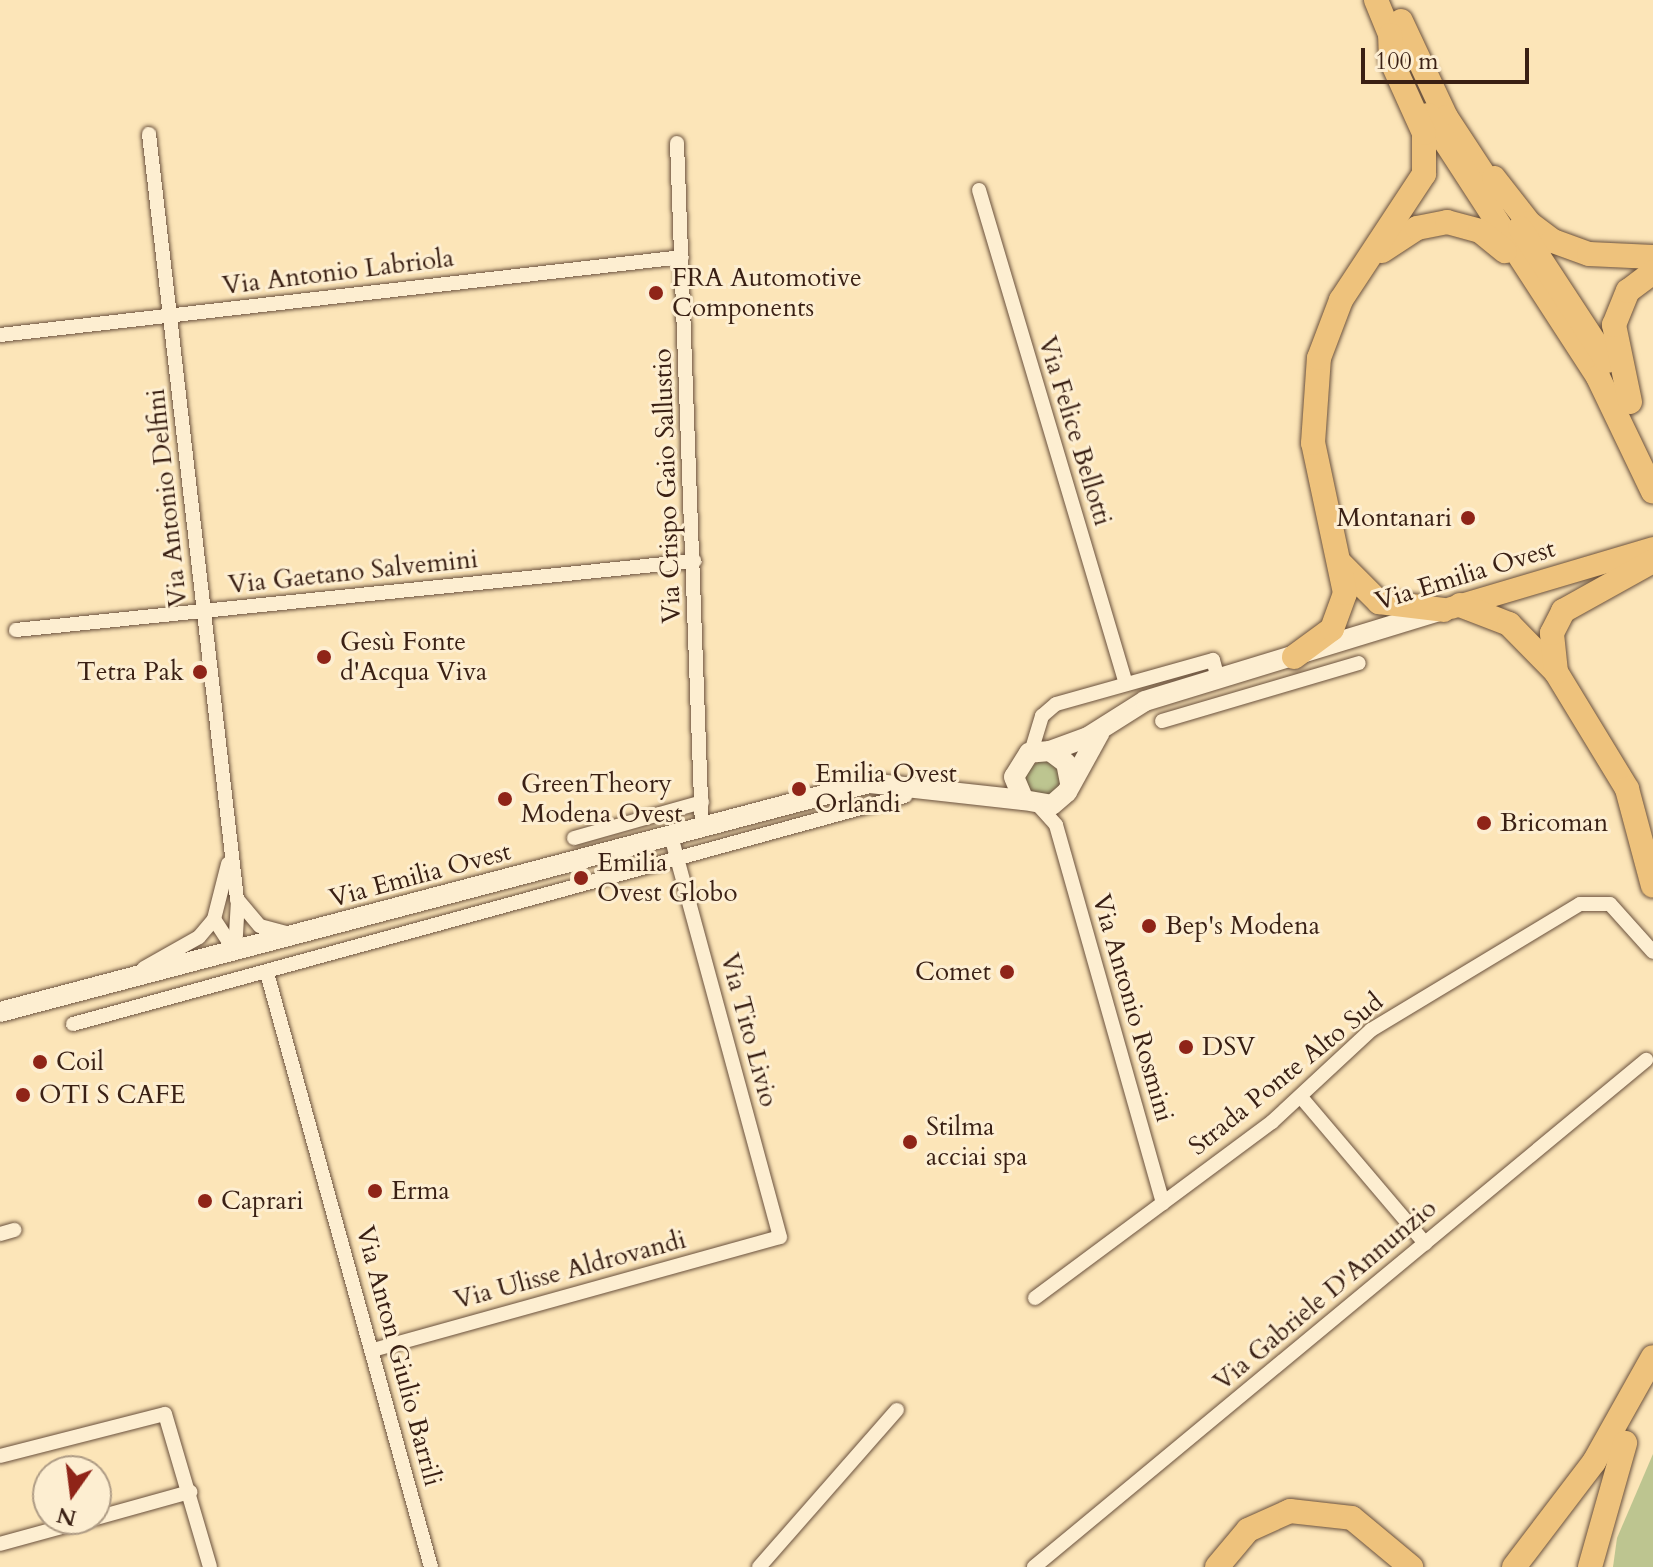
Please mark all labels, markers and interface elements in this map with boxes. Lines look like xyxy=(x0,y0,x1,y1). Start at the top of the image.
scale bar xyxy=(1365,32,1533,82)
text: 100 m xyxy=(1375,45,1439,78)
street label: Via Antonio Labriola xyxy=(221,242,455,302)
place label: FRA Automotive Components xyxy=(672,262,862,324)
marker: FRA Automotive Components xyxy=(647,284,665,302)
street label: Via Felice Bellotti xyxy=(1031,333,1119,529)
street label: Via Crispo Gaio Sallustio xyxy=(647,348,687,624)
street label: Via Antonio Delfini xyxy=(140,387,194,609)
place label: Montanari xyxy=(1336,502,1452,534)
marker: Montanari xyxy=(1459,509,1477,527)
street label: Via Emilia Ovest xyxy=(1371,533,1559,617)
street label: Via Gaetano Salvemini xyxy=(227,543,479,601)
place label: Gesù Fonte d'Acqua Viva xyxy=(340,626,487,688)
marker: Gesù Fonte d'Acqua Viva xyxy=(315,648,333,666)
place label: Tetra Pak xyxy=(77,656,184,688)
marker: Tetra Pak xyxy=(191,663,209,681)
place label: Emilia Ovest Orlandi xyxy=(815,758,957,820)
place label: GreenTheory Modena Ovest xyxy=(521,768,683,830)
marker: Emilia Ovest Orlandi xyxy=(790,780,808,798)
marker: GreenTheory Modena Ovest xyxy=(496,790,514,808)
place label: Bricoman xyxy=(1500,807,1608,839)
marker: Bricoman xyxy=(1475,814,1493,832)
street label: Via Emilia Ovest xyxy=(326,836,514,914)
place label: Emilia Ovest Globo xyxy=(597,847,738,908)
marker: Emilia Ovest Globo xyxy=(572,869,590,887)
street label: Via Antonio Rosmini xyxy=(1086,891,1180,1125)
place label: Bep's Modena xyxy=(1165,910,1320,942)
marker: Bep's Modena xyxy=(1140,917,1158,935)
street label: Via Tito Livio xyxy=(714,950,784,1110)
place label: Comet xyxy=(915,956,991,988)
marker: Comet xyxy=(998,963,1016,981)
street label: Strada Ponte Alto Sud xyxy=(1183,986,1389,1162)
place label: DSV xyxy=(1202,1031,1255,1063)
marker: DSV xyxy=(1177,1038,1195,1056)
place label: Coil xyxy=(56,1046,104,1078)
marker: Coil xyxy=(31,1053,49,1071)
place label: OTI S CAFE xyxy=(39,1079,186,1111)
marker: OTI S CAFE xyxy=(14,1086,32,1104)
place label: Stilma acciai spa xyxy=(926,1111,1028,1172)
marker: Stilma acciai spa xyxy=(901,1133,919,1151)
place label: Erma xyxy=(391,1175,450,1207)
marker: Erma xyxy=(366,1182,384,1200)
place label: Caprari xyxy=(221,1185,303,1217)
marker: Caprari xyxy=(196,1192,214,1210)
street label: Via Gabriele D'Annunzio xyxy=(1207,1193,1443,1397)
street label: Via Anton Giulio Barrili xyxy=(349,1222,449,1490)
street label: Via Ulisse Aldrovandi xyxy=(451,1224,689,1316)
north arrow xyxy=(32,1455,112,1535)
text: N xyxy=(54,1499,80,1533)

